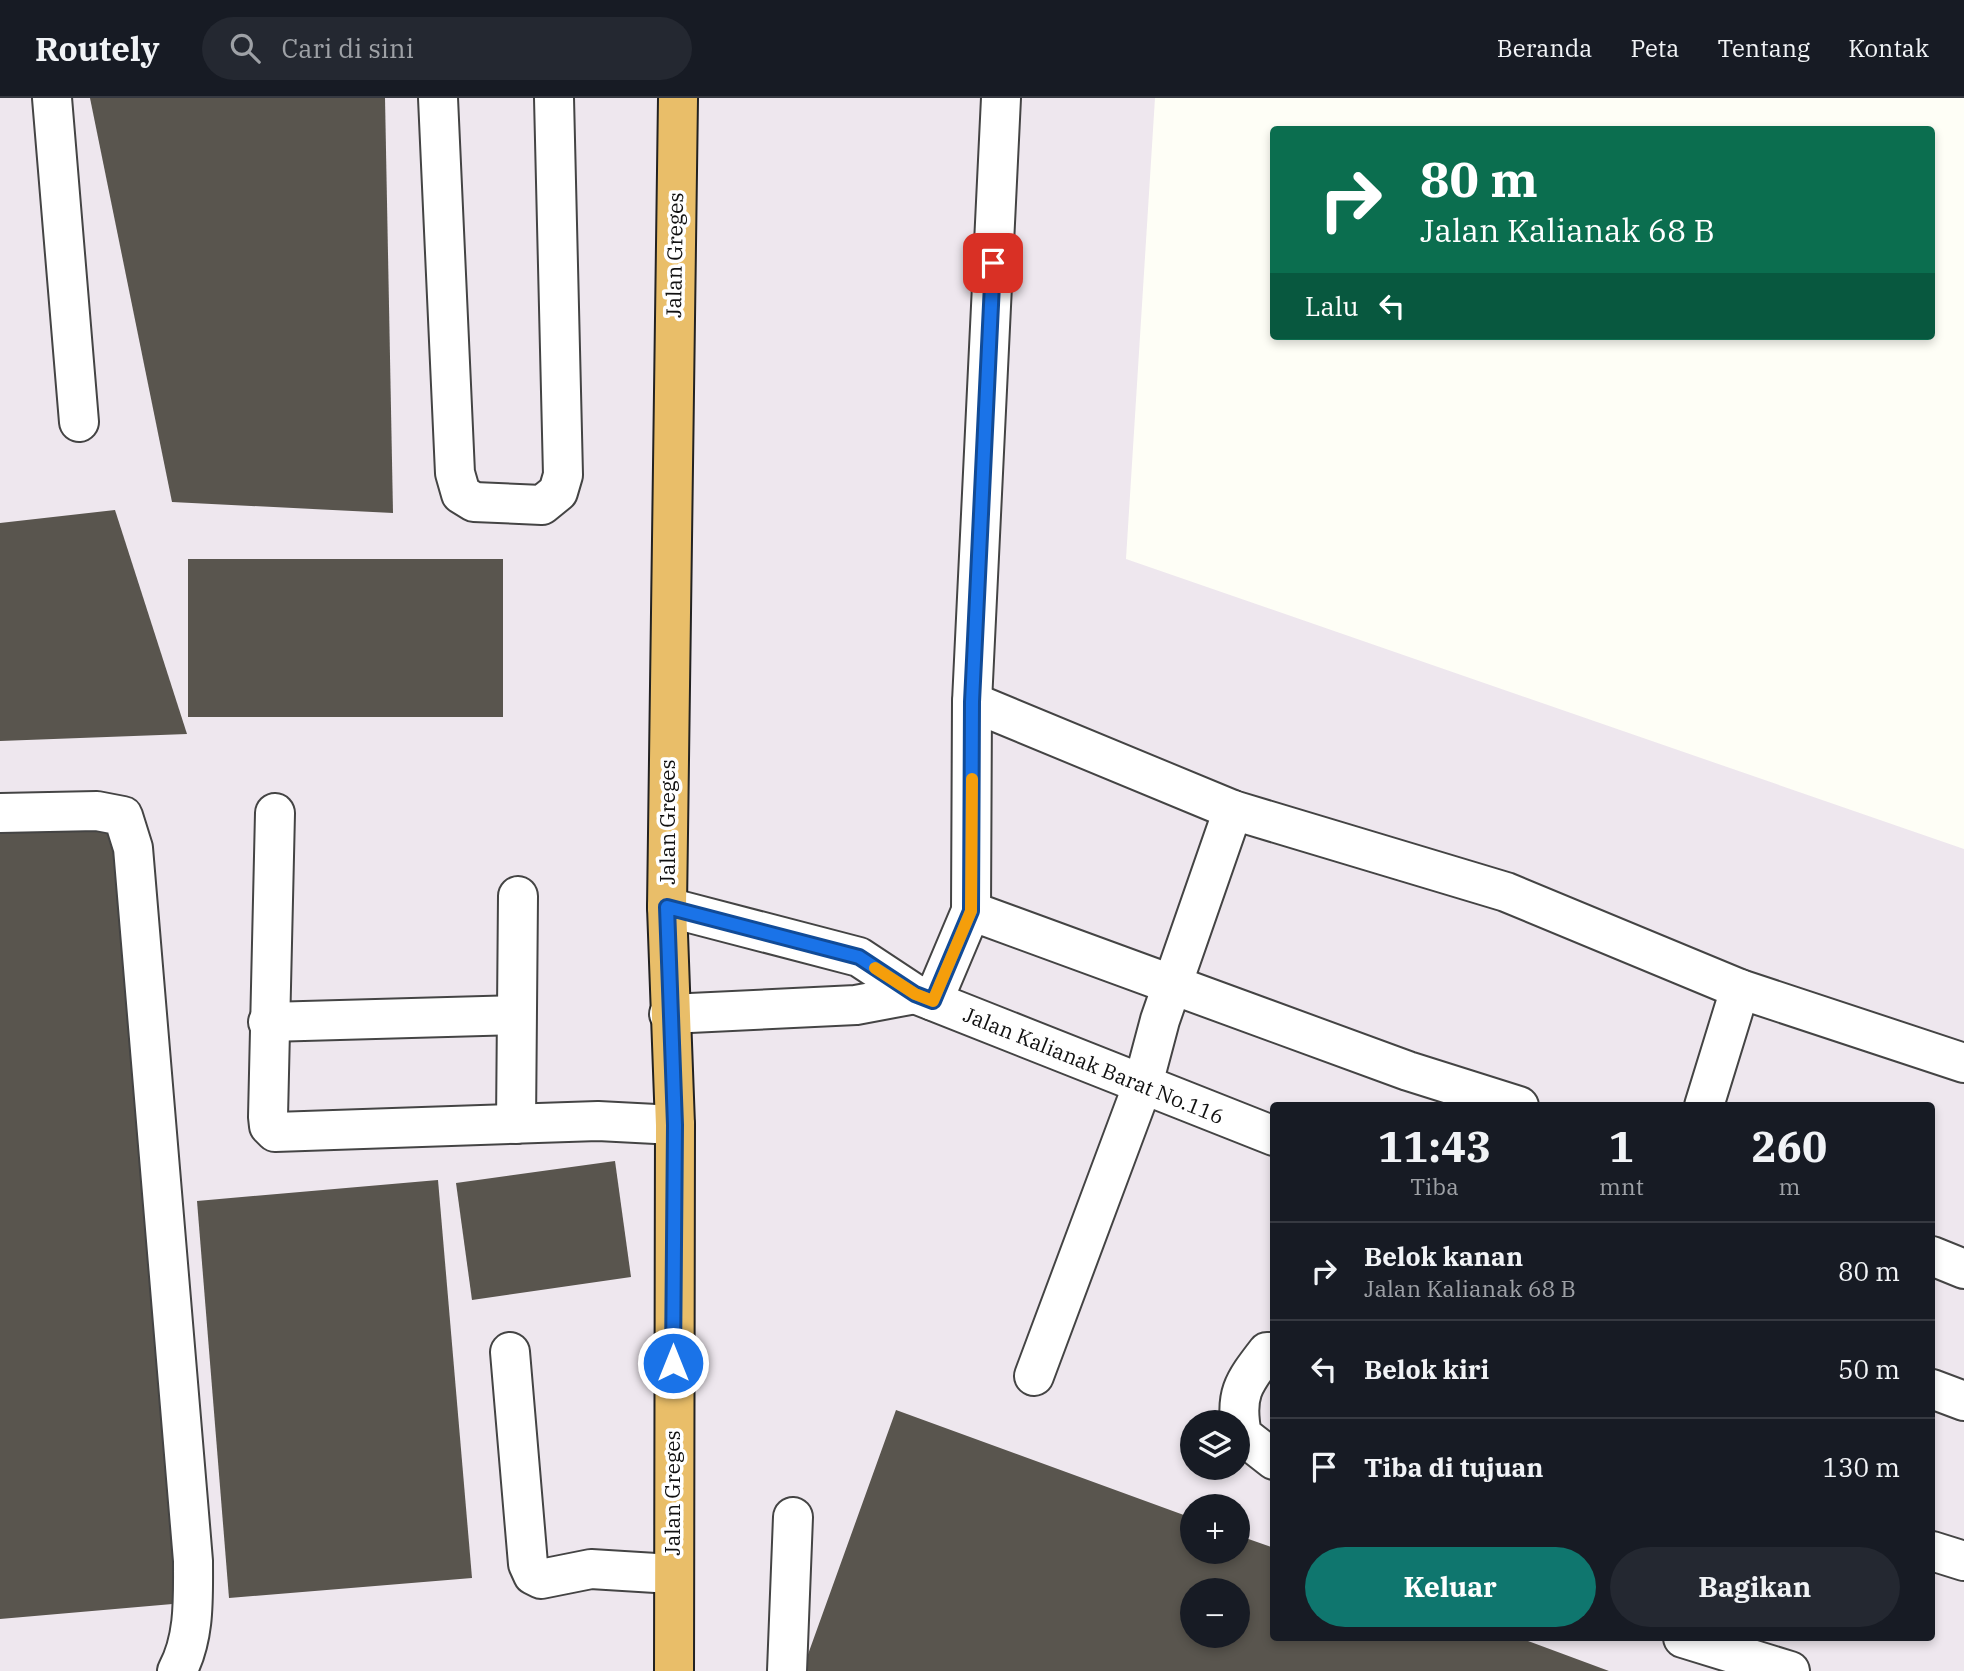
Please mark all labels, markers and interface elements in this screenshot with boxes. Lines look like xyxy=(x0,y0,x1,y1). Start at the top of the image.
search box xyxy=(202,17,692,80)
text: Routely xyxy=(35,27,160,70)
icon: search xyxy=(226,29,264,67)
text: Cari di sini xyxy=(282,31,414,65)
text: Beranda xyxy=(1497,32,1592,64)
text: Peta xyxy=(1630,32,1679,64)
text: Tentang xyxy=(1717,32,1810,64)
text: Kontak xyxy=(1848,32,1929,64)
text: 80 m xyxy=(1420,147,1538,210)
icon: right xyxy=(1305,154,1396,245)
street label: Jalan Greges xyxy=(659,192,689,318)
text: Jalan Kalianak 68 B xyxy=(1420,209,1715,251)
pin xyxy=(963,233,1023,293)
icon: arrive xyxy=(974,244,1012,282)
icon: left xyxy=(1373,287,1411,325)
text: Lalu xyxy=(1305,289,1359,323)
street label: Jalan Greges xyxy=(653,759,681,885)
street label: Jalan Kalianak Barat No.116 xyxy=(960,1000,1228,1130)
text: 11:43 xyxy=(1378,1119,1491,1174)
text: 1 xyxy=(1609,1119,1634,1174)
text: 260 xyxy=(1752,1119,1827,1174)
text: Tiba xyxy=(1410,1171,1459,1201)
text: mnt xyxy=(1599,1171,1644,1201)
text: m xyxy=(1778,1171,1800,1201)
text: Belok kanan xyxy=(1364,1239,1523,1273)
icon: right xyxy=(1305,1252,1343,1290)
text: 80 m xyxy=(1838,1254,1900,1288)
text: Jalan Kalianak 68 B xyxy=(1364,1273,1576,1303)
position arrow xyxy=(636,1326,710,1400)
icon: left xyxy=(1305,1350,1343,1388)
text: Belok kiri xyxy=(1364,1352,1489,1386)
text: 50 m xyxy=(1838,1352,1900,1386)
map controls xyxy=(1180,1410,1250,1648)
button: layers xyxy=(1180,1410,1250,1480)
street label: Jalan Greges xyxy=(658,1430,686,1556)
icon: arrive xyxy=(1305,1448,1343,1486)
text: Tiba di tujuan xyxy=(1364,1450,1544,1484)
text: 130 m xyxy=(1822,1450,1900,1484)
button: + xyxy=(1180,1494,1250,1564)
button: Keluar xyxy=(1305,1547,1596,1627)
button: Bagikan xyxy=(1610,1547,1900,1627)
button: − xyxy=(1180,1578,1250,1648)

